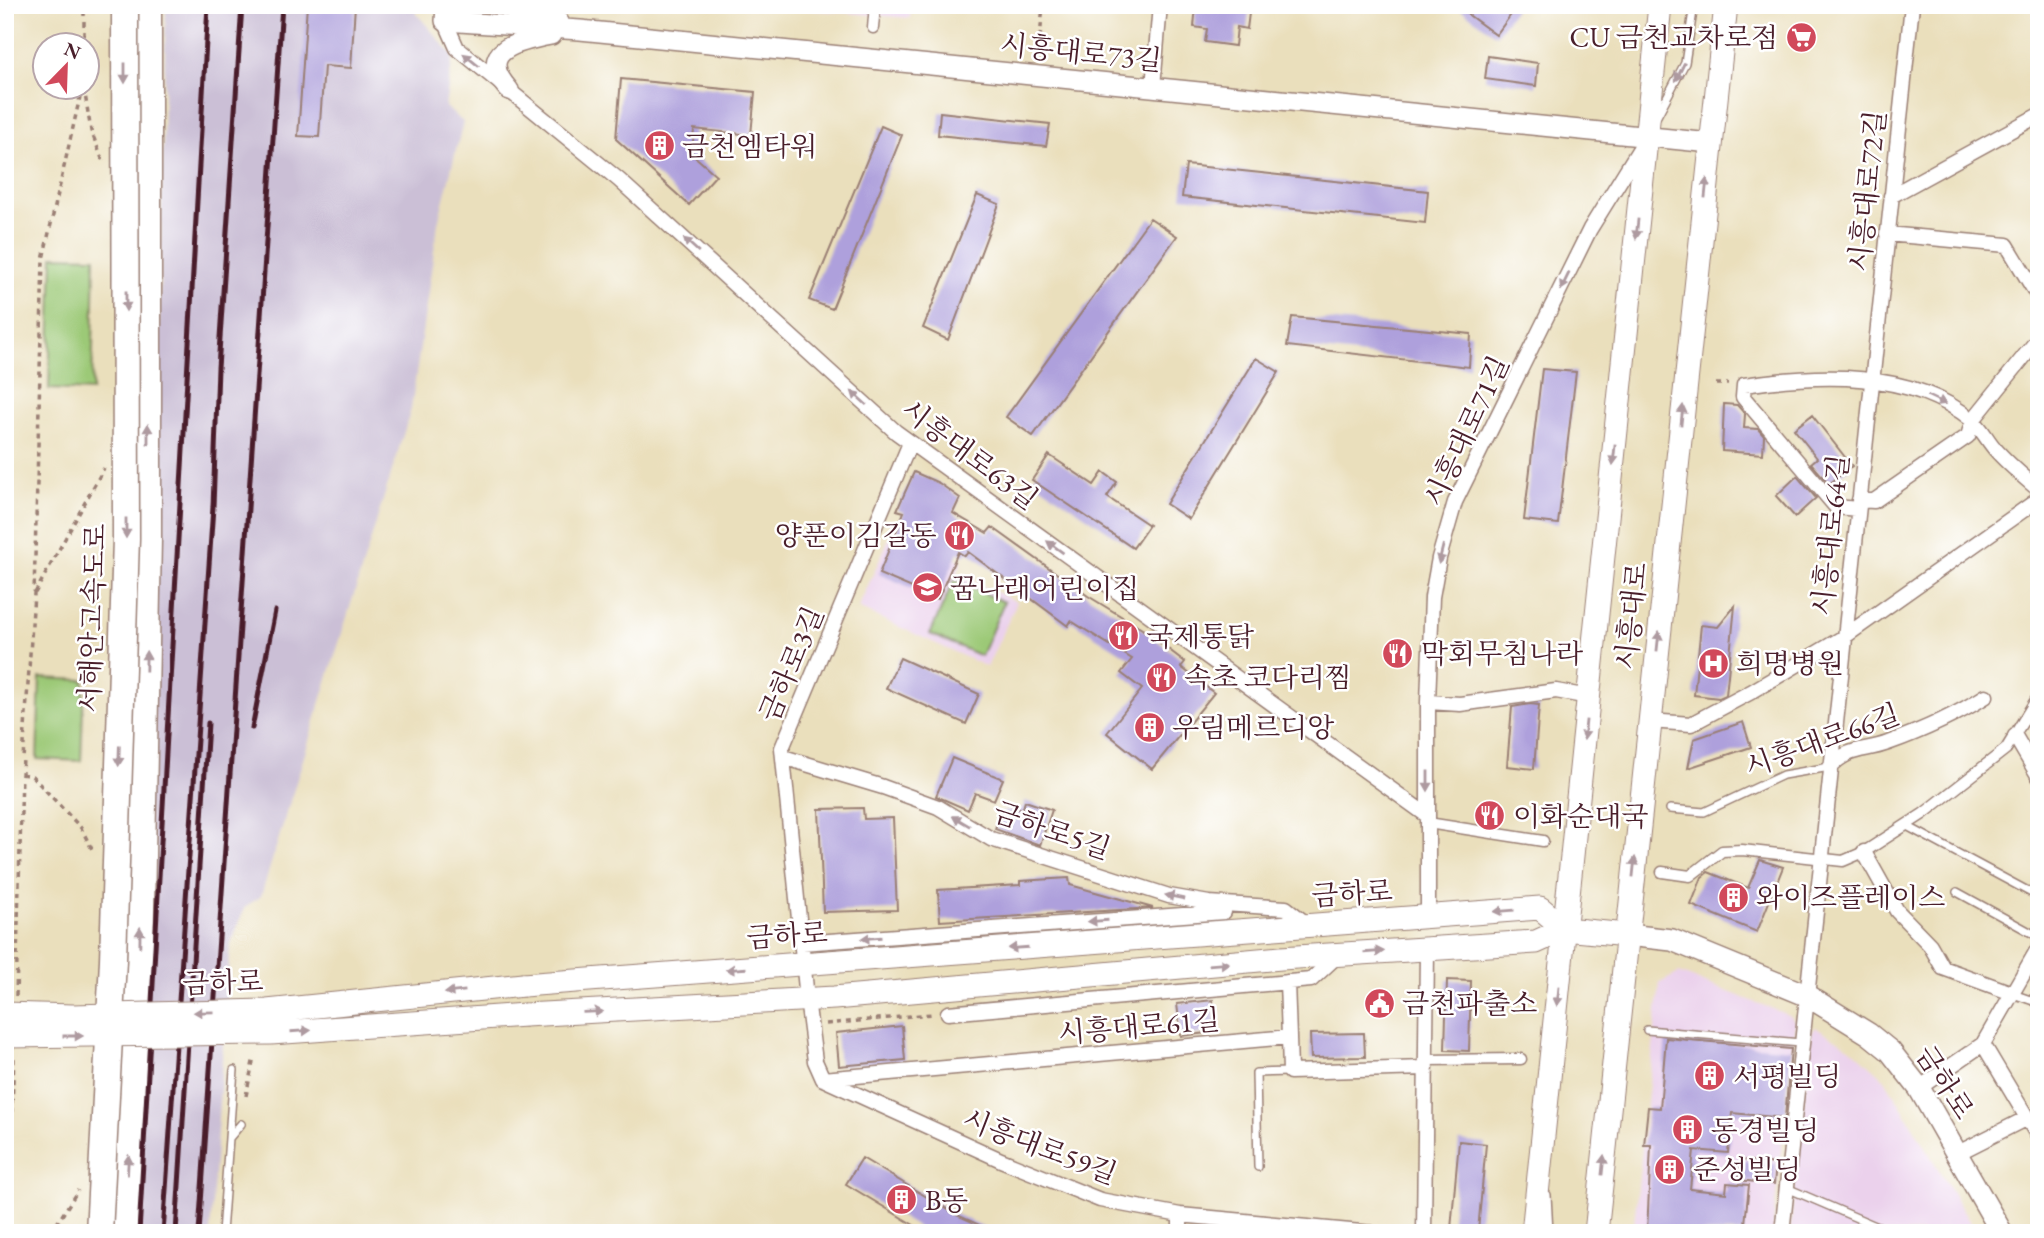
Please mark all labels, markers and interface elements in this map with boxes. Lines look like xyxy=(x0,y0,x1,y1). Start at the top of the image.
place label: CU 금천교차로점 xyxy=(1570,19,1778,55)
supermarket icon: CU 금천교차로점 xyxy=(1784,20,1818,54)
street label: 시흥대로73길 xyxy=(999,26,1163,78)
north arrow xyxy=(32,32,102,102)
text: N xyxy=(60,36,85,66)
one-way arrow xyxy=(463,52,481,67)
one-way arrow xyxy=(1674,61,1685,82)
one-way arrow xyxy=(119,63,131,85)
street label: 시흥대로72길 xyxy=(1841,109,1893,273)
place label: 금천엠타워 xyxy=(682,128,817,164)
building icon: 금천엠타워 xyxy=(642,129,676,163)
one-way arrow xyxy=(1701,177,1712,199)
one-way arrow xyxy=(1632,218,1643,240)
one-way arrow xyxy=(682,237,700,253)
one-way arrow xyxy=(1559,271,1570,291)
one-way arrow xyxy=(120,290,132,312)
street label: 시흥대로71길 xyxy=(1415,350,1517,512)
one-way arrow xyxy=(851,391,868,407)
street label: 시흥대로63길 xyxy=(894,391,1046,517)
one-way arrow xyxy=(1927,394,1947,406)
one-way arrow xyxy=(1677,403,1688,425)
one-way arrow xyxy=(142,422,154,444)
one-way arrow xyxy=(1608,445,1619,467)
street label: 시흥대로64길 xyxy=(1804,453,1856,617)
place label: 양푼이김갈동 xyxy=(775,517,937,553)
one-way arrow xyxy=(120,518,132,540)
restaurant icon: 양푼이김갈동 xyxy=(943,518,977,552)
street label: 서해안고속도로 xyxy=(71,523,113,713)
one-way arrow xyxy=(1046,540,1064,554)
one-way arrow xyxy=(1435,544,1446,566)
street label: 시흥대로 xyxy=(1607,560,1655,672)
place label: 꿈나래어린이집 xyxy=(950,570,1139,606)
school or university icon: 꿈나래어린이집 xyxy=(910,571,944,605)
street label: 금하로3길 xyxy=(751,601,831,727)
place label: 국제통닭 xyxy=(1146,618,1254,654)
restaurant icon: 국제통닭 xyxy=(1106,619,1140,653)
one-way arrow xyxy=(1653,630,1664,652)
place label: 막회무침나라 xyxy=(1421,635,1583,671)
restaurant icon: 막회무침나라 xyxy=(1381,636,1415,670)
place label: 희명병원 xyxy=(1736,645,1844,681)
hospital icon: 희명병원 xyxy=(1696,646,1730,680)
one-way arrow xyxy=(140,650,151,672)
place label: 속초 코다리찜 xyxy=(1184,659,1352,695)
restaurant icon: 속초 코다리찜 xyxy=(1144,660,1178,694)
street label: 시흥대로66길 xyxy=(1740,695,1904,785)
place label: 우림메르디앙 xyxy=(1172,709,1334,745)
building icon: 우림메르디앙 xyxy=(1132,710,1166,744)
one-way arrow xyxy=(1580,720,1591,742)
one-way arrow xyxy=(114,745,125,767)
one-way arrow xyxy=(1422,770,1434,792)
street label: 금하로5길 xyxy=(989,793,1115,867)
place label: 이화순대국 xyxy=(1513,798,1648,834)
restaurant icon: 이화순대국 xyxy=(1473,799,1507,833)
one-way arrow xyxy=(952,815,971,827)
one-way arrow xyxy=(1628,856,1639,878)
street label: 금하로 xyxy=(1310,872,1394,914)
place label: 와이즈플레이스 xyxy=(1756,879,1945,915)
building icon: 와이즈플레이스 xyxy=(1716,880,1750,914)
one-way arrow xyxy=(1164,891,1186,902)
one-way arrow xyxy=(1493,906,1515,917)
street label: 금하로 xyxy=(745,914,829,956)
one-way arrow xyxy=(1087,916,1109,927)
one-way arrow xyxy=(135,926,146,948)
one-way arrow xyxy=(860,933,882,944)
one-way arrow xyxy=(1007,943,1029,954)
one-way arrow xyxy=(1363,947,1385,958)
one-way arrow xyxy=(1209,958,1231,969)
street label: 금하로 xyxy=(182,963,264,1001)
one-way arrow xyxy=(725,964,747,975)
place label: 금천파출소 xyxy=(1402,985,1537,1021)
public building icon: 금천파출소 xyxy=(1362,986,1396,1020)
one-way arrow xyxy=(1552,986,1563,1008)
one-way arrow xyxy=(444,987,466,998)
street label: 시흥대로61길 xyxy=(1057,1001,1221,1051)
one-way arrow xyxy=(193,1007,215,1018)
one-way arrow xyxy=(582,1007,604,1018)
one-way arrow xyxy=(290,1025,312,1036)
one-way arrow xyxy=(63,1030,85,1042)
street label: 금하로 xyxy=(1908,1038,1982,1126)
place label: 서평빌딩 xyxy=(1733,1058,1841,1094)
building icon: 서평빌딩 xyxy=(1693,1059,1727,1093)
street label: 시흥대로59길 xyxy=(958,1100,1122,1192)
place label: 동경빌딩 xyxy=(1711,1112,1819,1148)
building icon: 동경빌딩 xyxy=(1671,1113,1705,1147)
place label: 준성빌딩 xyxy=(1693,1151,1801,1187)
building icon: 준성빌딩 xyxy=(1653,1152,1687,1186)
one-way arrow xyxy=(123,1153,134,1175)
one-way arrow xyxy=(1598,1154,1609,1176)
place label: B동 xyxy=(925,1182,968,1218)
building icon: B동 xyxy=(885,1183,919,1217)

